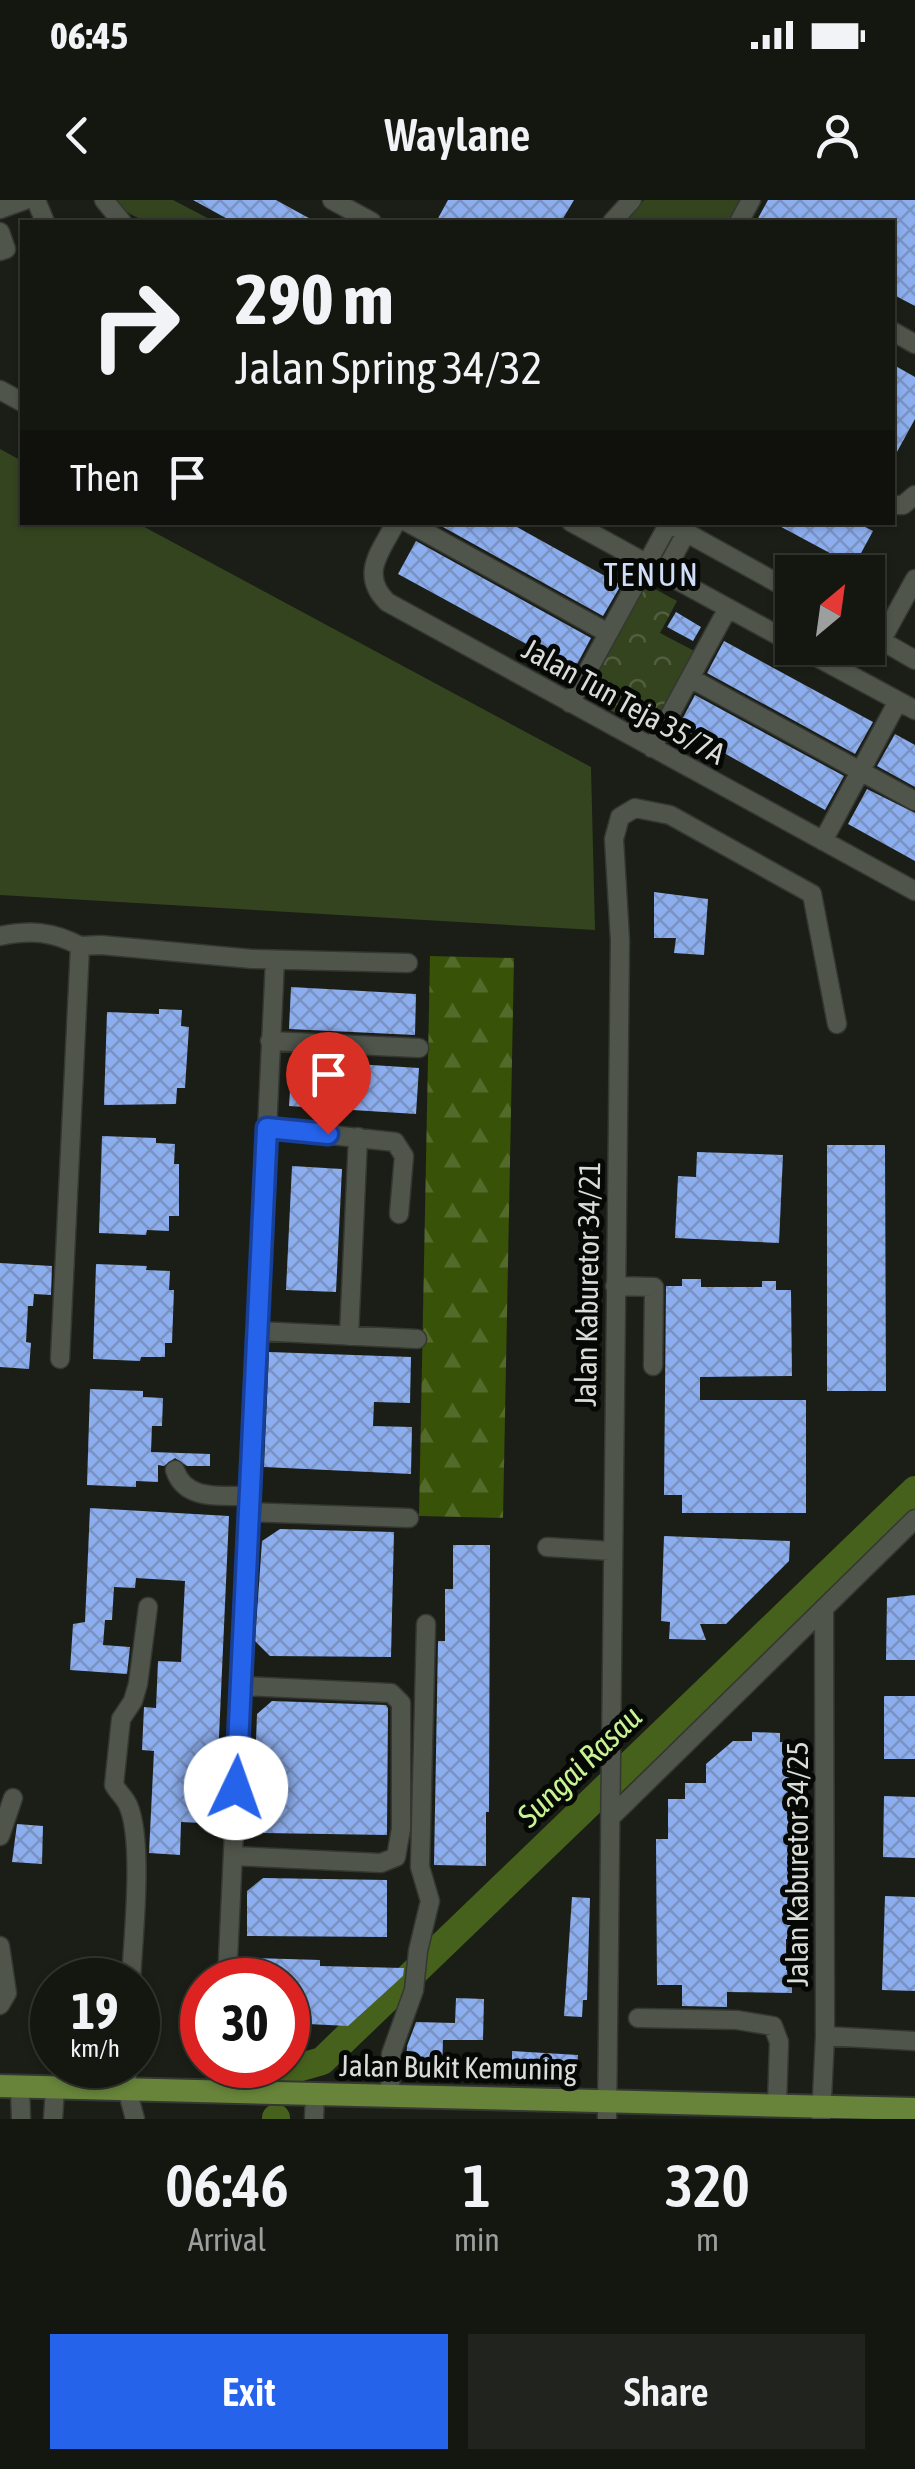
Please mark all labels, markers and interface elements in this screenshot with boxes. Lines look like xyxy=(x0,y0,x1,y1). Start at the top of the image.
text: 06:45 xyxy=(50,14,128,57)
icon: back xyxy=(50,108,105,163)
icon: person xyxy=(810,108,865,163)
text: Waylane xyxy=(385,109,530,161)
text: 290 m xyxy=(235,259,394,339)
icon: right xyxy=(70,260,200,390)
text: Jalan Spring 34/32 xyxy=(235,342,542,394)
icon: arrive xyxy=(160,450,215,505)
text: Then xyxy=(70,456,140,499)
north arrow xyxy=(775,555,885,665)
map controls xyxy=(775,555,885,665)
district label: TENUN xyxy=(604,556,700,593)
street label: Jalan Tun Teja 35/7A xyxy=(517,631,731,771)
pin xyxy=(286,1032,371,1135)
icon: arrive xyxy=(301,1047,356,1102)
street label: Jalan Kaburetor 34/21 xyxy=(568,1161,606,1407)
water label: Sungai Rasau xyxy=(509,1698,649,1835)
position arrow xyxy=(184,1736,288,1840)
street label: Jalan Kaburetor 34/25 xyxy=(780,1741,814,1987)
speed limit sign: 30 xyxy=(180,1958,310,2088)
text: 19 xyxy=(71,1982,118,2040)
text: km/h xyxy=(70,2034,120,2062)
street label: Jalan Bukit Kemuning xyxy=(339,2048,577,2086)
text: 06:46 xyxy=(165,2151,289,2220)
text: 1 xyxy=(463,2151,491,2220)
text: 320 xyxy=(665,2151,750,2220)
text: Arrival xyxy=(188,2221,266,2258)
text: min xyxy=(454,2221,500,2258)
text: m xyxy=(696,2221,719,2258)
button: Exit xyxy=(50,2334,448,2449)
button: Share xyxy=(468,2334,865,2449)

